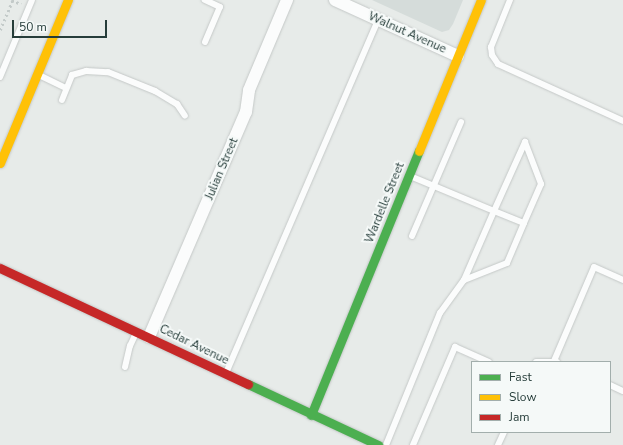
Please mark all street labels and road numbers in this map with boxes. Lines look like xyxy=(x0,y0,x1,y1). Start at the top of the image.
street label: Walnut Avenue xyxy=(366,9,448,57)
street label: Julian Street xyxy=(202,136,242,202)
street label: Wardelle Street xyxy=(362,161,408,245)
street label: Cedar Avenue xyxy=(157,322,231,368)

